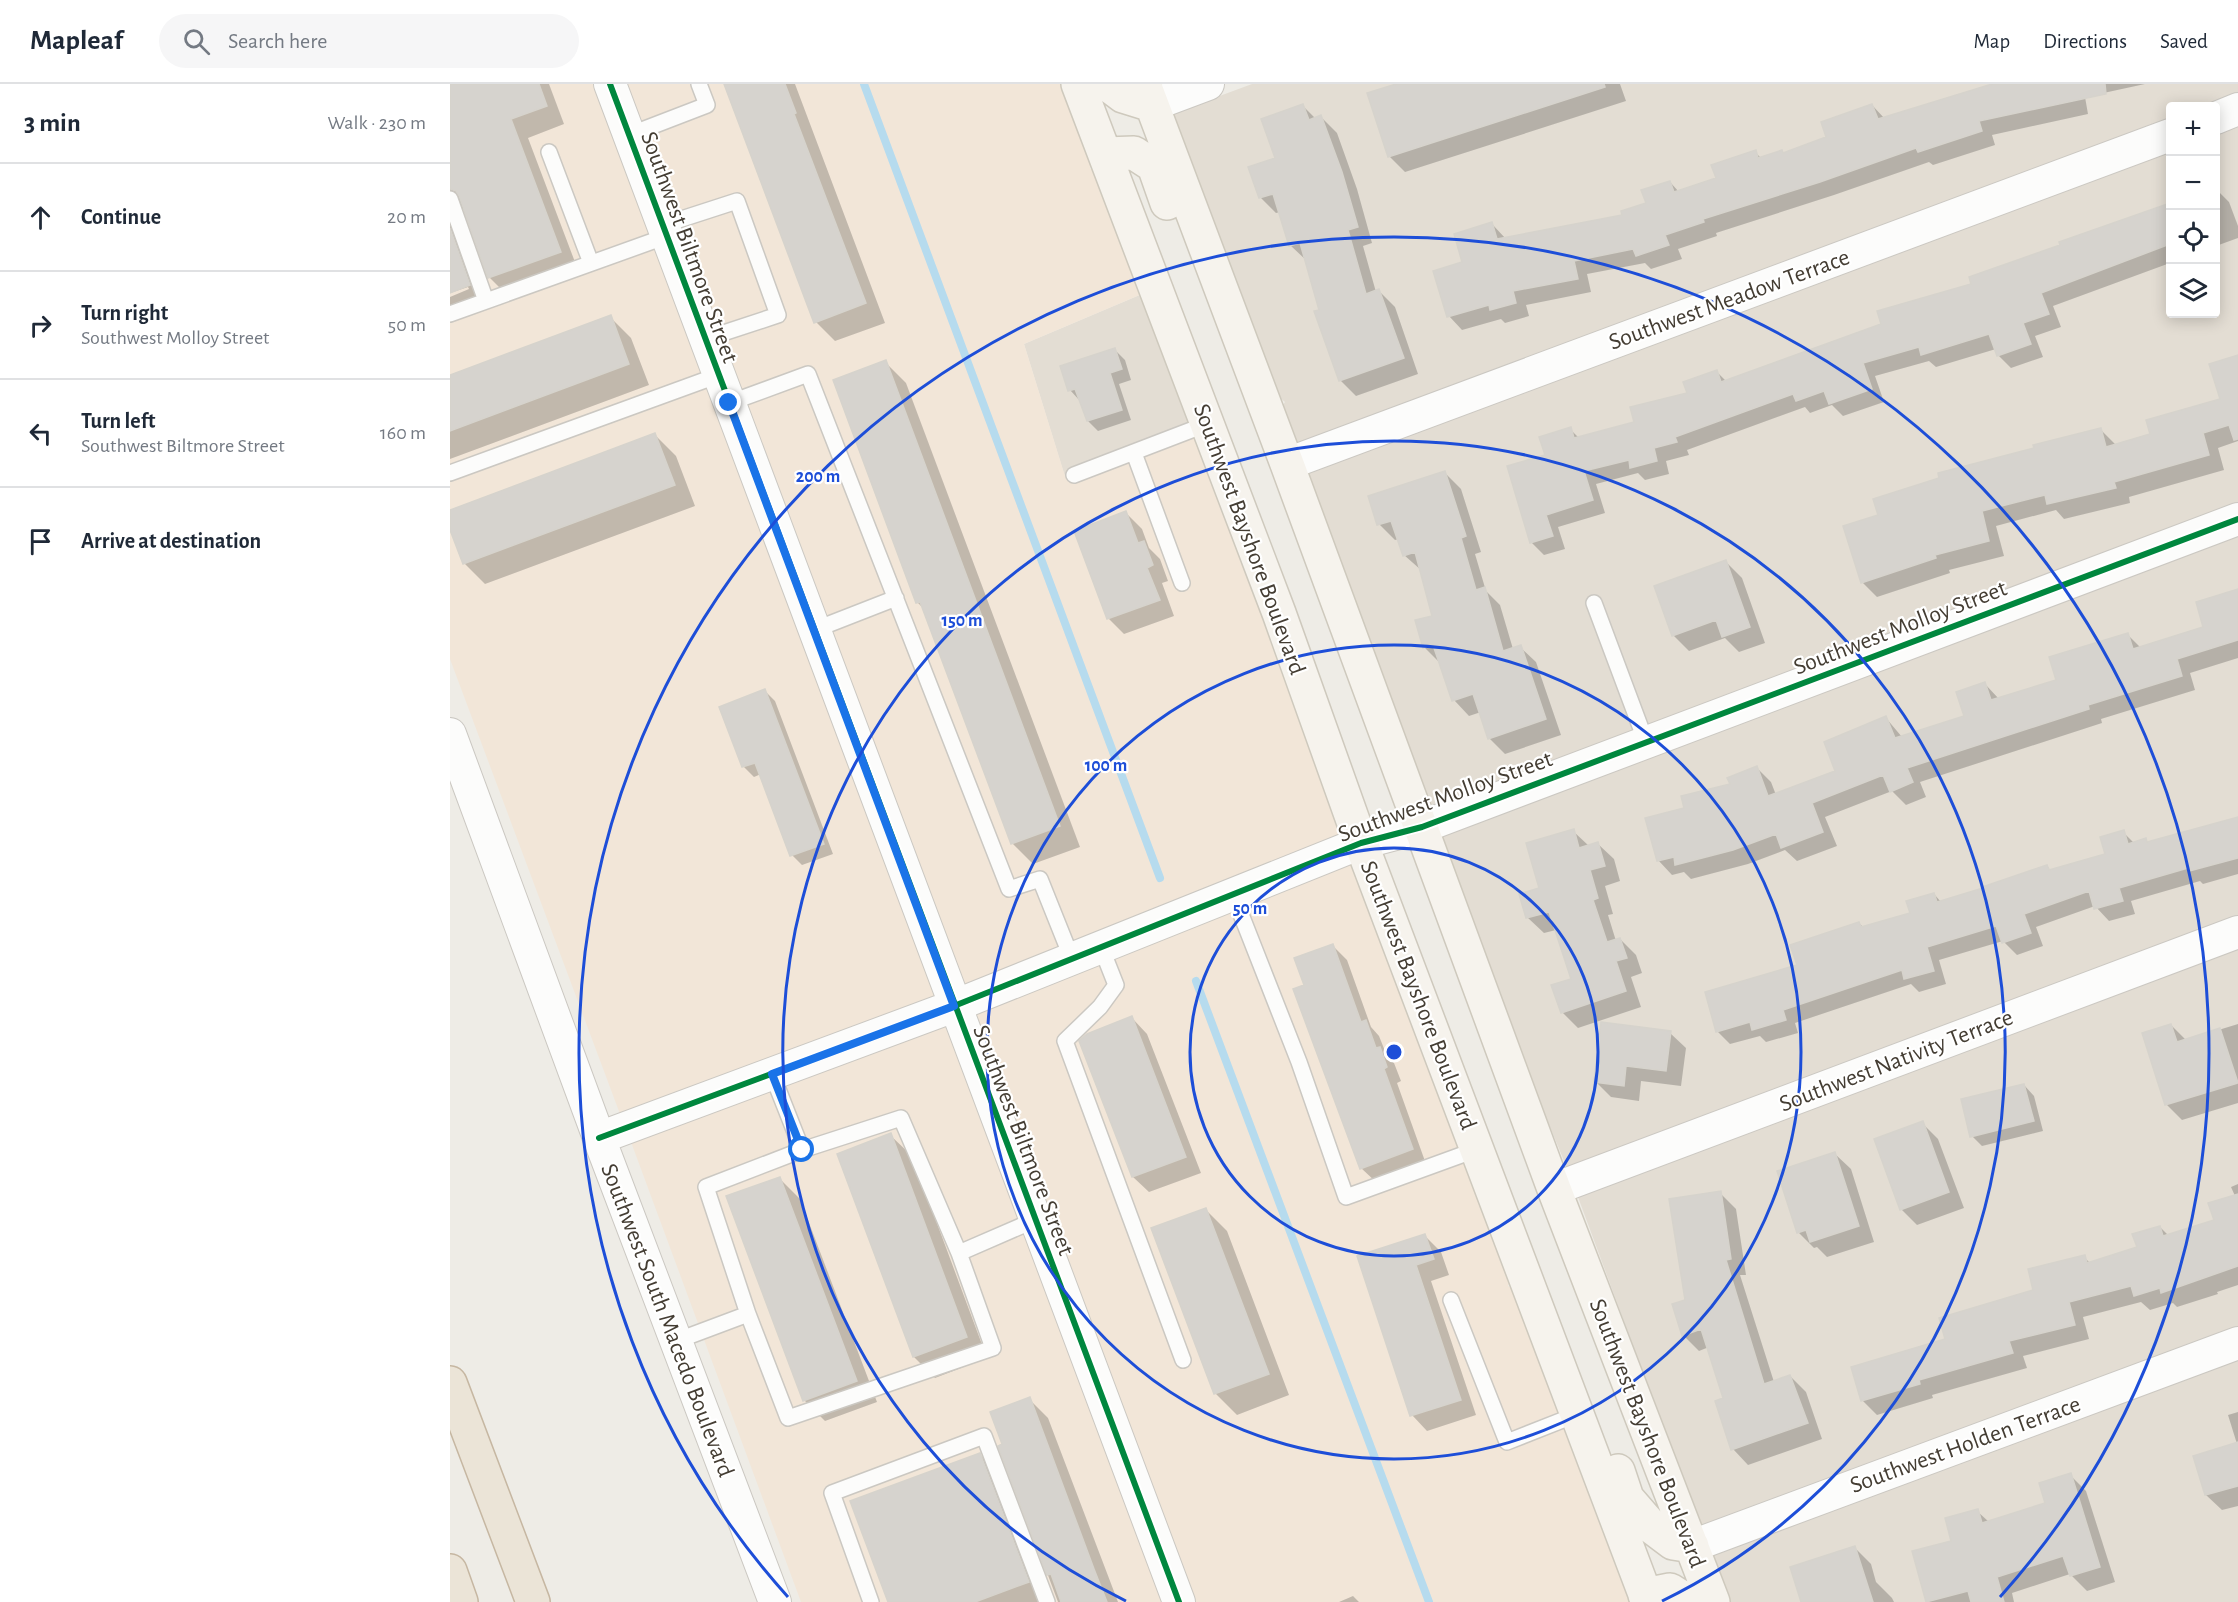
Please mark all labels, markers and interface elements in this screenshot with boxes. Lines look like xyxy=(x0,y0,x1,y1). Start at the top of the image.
search box xyxy=(159,14,579,68)
icon: search xyxy=(180,25,213,58)
text: Mapleaf xyxy=(30,27,123,55)
text: Search here xyxy=(228,30,327,52)
text: Map xyxy=(1974,31,2010,52)
text: Directions xyxy=(2043,31,2127,52)
text: Saved xyxy=(2160,31,2208,52)
map controls xyxy=(2166,102,2220,318)
button: + xyxy=(2166,102,2220,156)
text: 3 min xyxy=(24,110,81,136)
text: Walk · 230 m xyxy=(328,113,426,133)
street label: Southwest Biltmore Street xyxy=(636,128,742,367)
button: − xyxy=(2166,156,2220,210)
icon: ahead xyxy=(24,201,57,234)
text: Continue xyxy=(81,206,161,228)
text: 20 m xyxy=(387,207,426,227)
button: locate xyxy=(2166,210,2220,264)
street label: Southwest Meadow Terrace xyxy=(1606,245,1853,355)
button: layers xyxy=(2166,264,2220,318)
text: Turn right xyxy=(81,302,168,324)
icon: right xyxy=(24,309,57,342)
text: 50 m xyxy=(388,315,426,335)
text: Southwest Molloy Street xyxy=(81,328,270,348)
route end xyxy=(715,389,741,415)
street label: Southwest Bayshore Boulevard xyxy=(1189,401,1309,678)
text: Turn left xyxy=(81,410,155,432)
icon: left xyxy=(24,417,57,450)
text: 160 m xyxy=(380,423,426,443)
text: Southwest Biltmore Street xyxy=(81,436,285,456)
text: 200 m xyxy=(796,468,840,486)
icon: arrive xyxy=(24,525,57,558)
text: Arrive at destination xyxy=(81,530,261,552)
street label: Southwest Molloy Street xyxy=(1790,576,2011,680)
text: 150 m xyxy=(942,612,982,630)
street label: Southwest Molloy Street xyxy=(1335,747,1556,847)
text: 100 m xyxy=(1085,757,1127,775)
street label: Southwest Bayshore Boulevard xyxy=(1356,858,1481,1133)
text: 50 m xyxy=(1233,900,1267,918)
street label: Southwest Nativity Terrace xyxy=(1776,1005,2016,1117)
street label: Southwest Biltmore Street xyxy=(968,1022,1078,1259)
centre of rings xyxy=(1384,1042,1404,1062)
route start xyxy=(788,1136,814,1162)
street label: Southwest South Macedo Boulevard xyxy=(596,1160,738,1480)
street label: Southwest Bayshore Boulevard xyxy=(1585,1296,1710,1571)
street label: Southwest Holden Terrace xyxy=(1847,1392,2084,1498)

